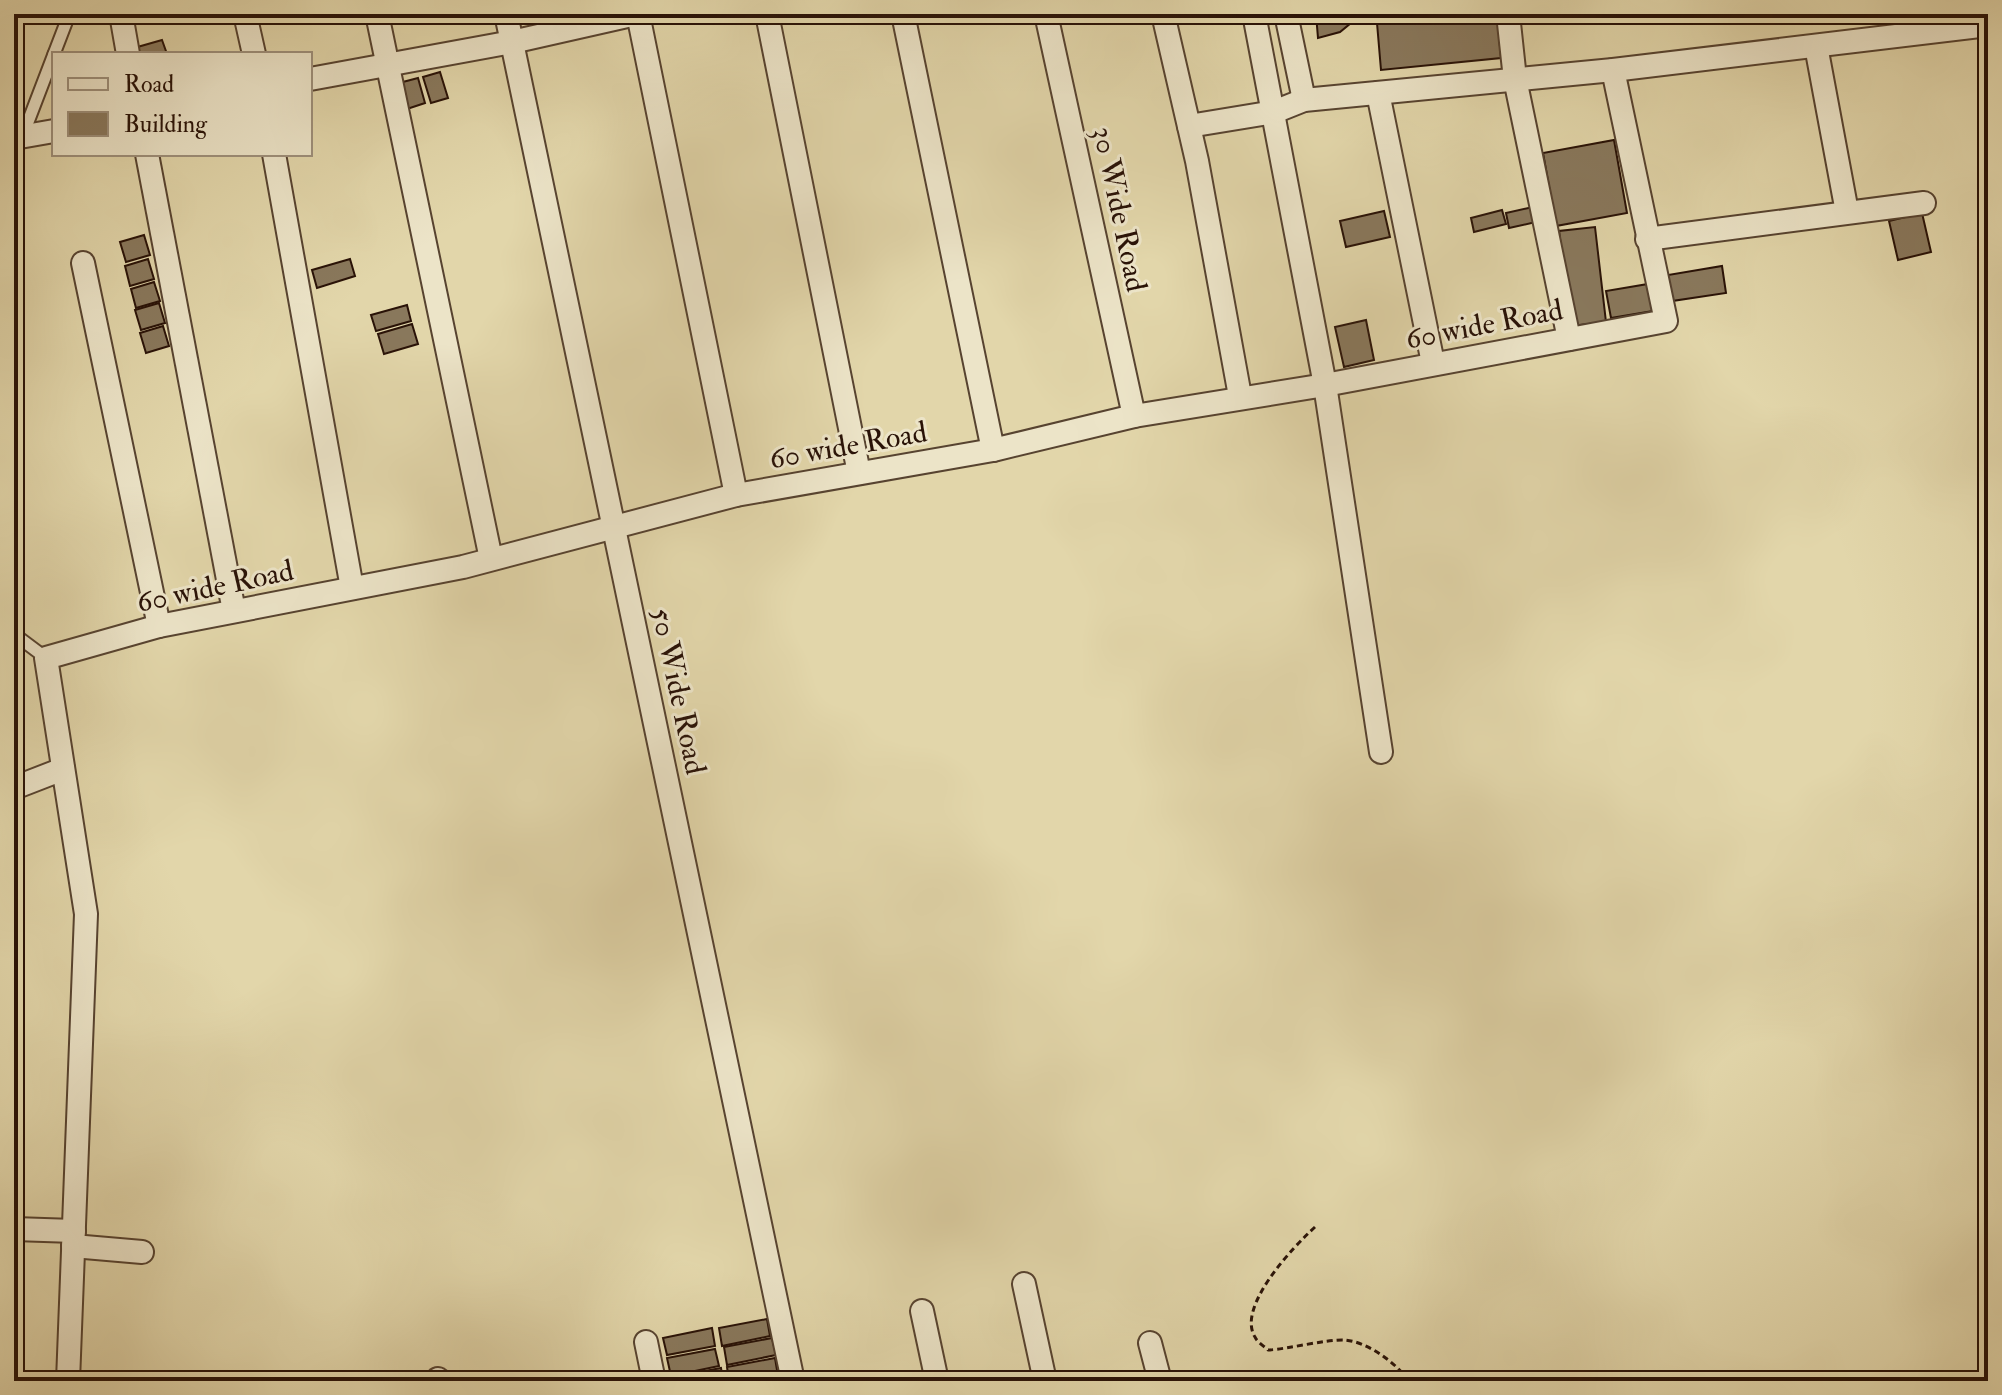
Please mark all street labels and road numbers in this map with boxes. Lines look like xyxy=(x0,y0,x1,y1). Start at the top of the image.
street label: 30 Wide Road xyxy=(1084,123,1155,295)
street label: 60 wide Road xyxy=(1402,291,1566,358)
street label: 60 wide Road xyxy=(766,413,930,478)
street label: 60 wide Road xyxy=(133,552,297,621)
street label: 50 Wide Road xyxy=(643,604,714,778)

